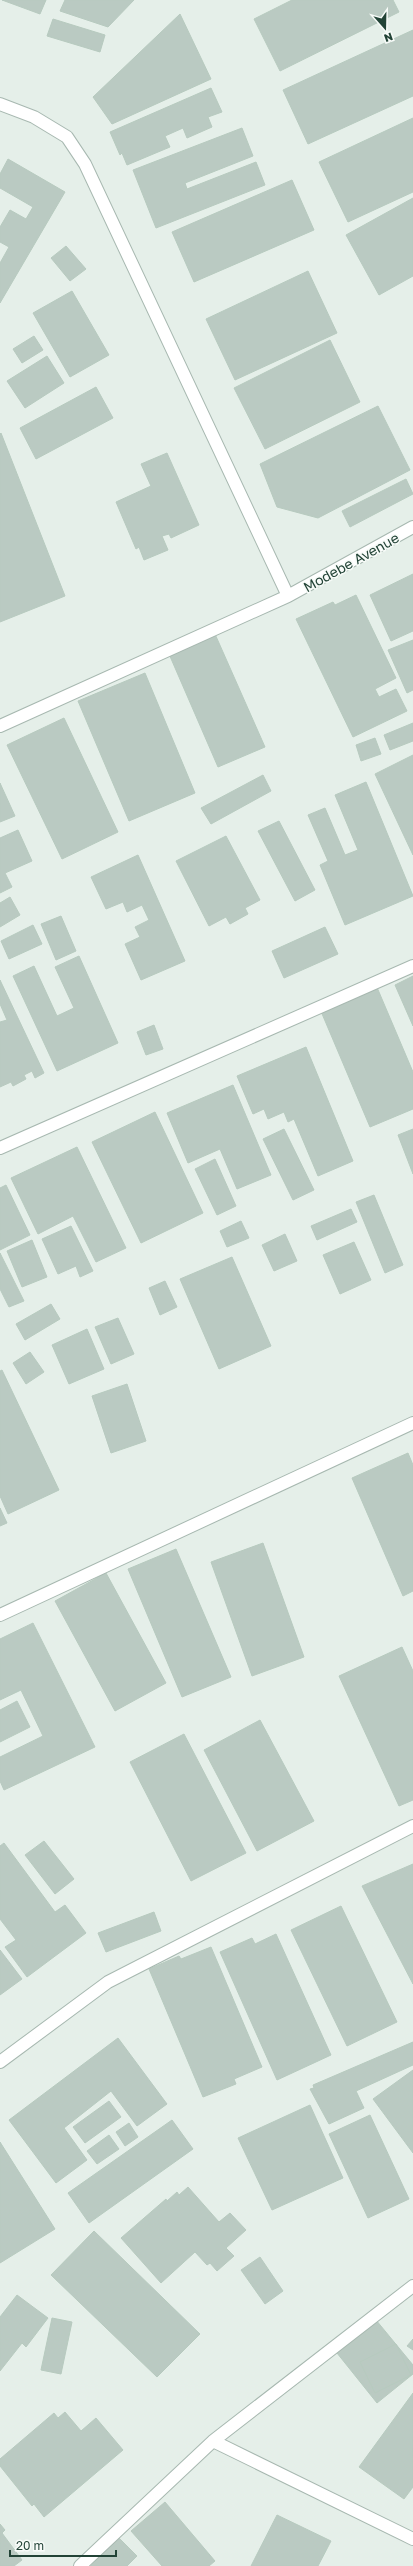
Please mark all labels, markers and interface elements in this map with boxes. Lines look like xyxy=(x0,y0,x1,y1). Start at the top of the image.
north arrow xyxy=(365,8,405,48)
text: N xyxy=(382,30,395,45)
street label: Modebe Avenue xyxy=(300,529,402,595)
scale bar xyxy=(10,2532,116,2558)
text: 20 m xyxy=(16,2538,44,2553)

